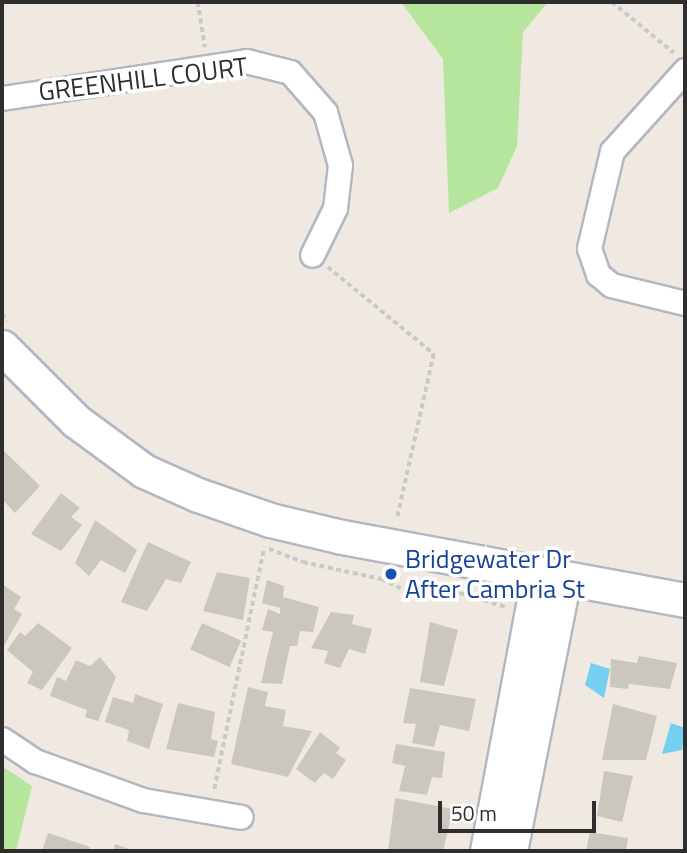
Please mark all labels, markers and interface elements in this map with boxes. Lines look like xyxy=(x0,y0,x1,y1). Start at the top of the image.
street label: GREENHILL COURT xyxy=(37,51,249,107)
place label: Bridgewater Dr After Cambria St xyxy=(405,543,585,604)
marker: Bridgewater Dr After Cambria St xyxy=(383,566,399,582)
scale bar xyxy=(442,786,600,830)
text: 50 m xyxy=(451,797,497,829)

